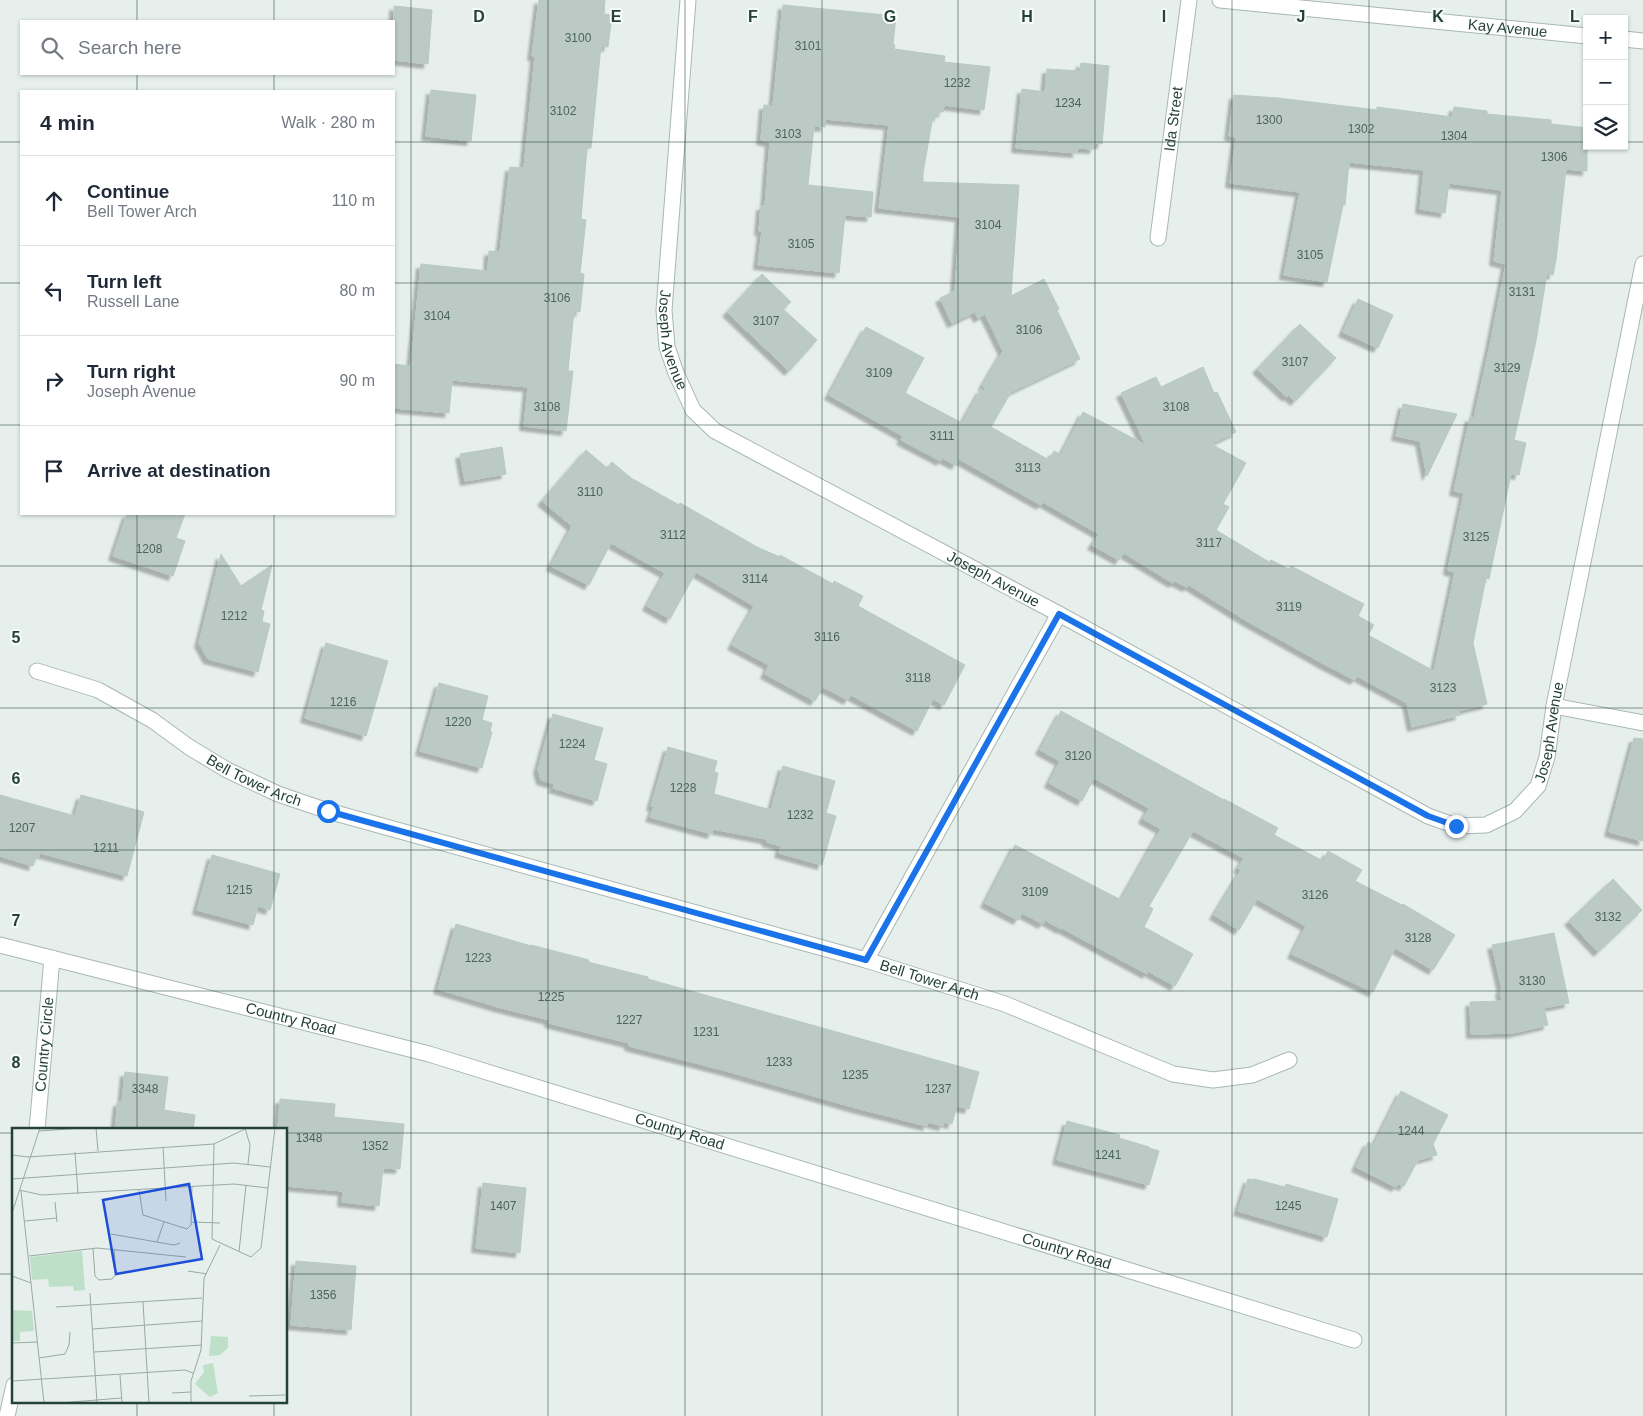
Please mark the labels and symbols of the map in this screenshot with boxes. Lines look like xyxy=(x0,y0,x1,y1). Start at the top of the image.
text: D xyxy=(473,8,485,25)
text: E xyxy=(611,8,622,25)
text: F xyxy=(748,8,758,25)
text: G xyxy=(884,8,896,25)
text: H xyxy=(1021,8,1033,25)
text: I xyxy=(1162,8,1166,25)
text: J xyxy=(1297,8,1305,25)
text: K xyxy=(1432,8,1444,25)
text: L xyxy=(1570,8,1580,25)
street label: Kay Avenue xyxy=(1467,15,1548,40)
house number: 3100 xyxy=(565,31,592,45)
house number: 3101 xyxy=(795,39,822,53)
house number: 1232 xyxy=(944,76,971,90)
street label: Ida Street xyxy=(1160,85,1186,152)
house number: 1234 xyxy=(1055,96,1082,110)
house number: 3102 xyxy=(550,104,577,118)
house number: 1300 xyxy=(1256,113,1283,127)
house number: 1302 xyxy=(1348,122,1375,136)
house number: 3103 xyxy=(775,127,802,141)
house number: 1304 xyxy=(1441,129,1468,143)
house number: 1306 xyxy=(1541,150,1568,164)
house number: 3104 xyxy=(975,218,1002,232)
house number: 3105 xyxy=(788,237,815,251)
house number: 3105 xyxy=(1297,248,1324,262)
house number: 3131 xyxy=(1509,285,1536,299)
street label: Joseph Avenue xyxy=(656,289,692,392)
house number: 3106 xyxy=(544,291,571,305)
house number: 3104 xyxy=(424,309,451,323)
house number: 3107 xyxy=(753,314,780,328)
house number: 3106 xyxy=(1016,323,1043,337)
house number: 3107 xyxy=(1282,355,1309,369)
house number: 3129 xyxy=(1494,361,1521,375)
house number: 3109 xyxy=(866,366,893,380)
house number: 3108 xyxy=(534,400,561,414)
house number: 3108 xyxy=(1163,400,1190,414)
house number: 3111 xyxy=(930,429,955,443)
house number: 3113 xyxy=(1015,461,1041,475)
house number: 3110 xyxy=(577,485,603,499)
house number: 3112 xyxy=(660,528,686,542)
house number: 3125 xyxy=(1463,530,1490,544)
house number: 3117 xyxy=(1196,536,1222,550)
house number: 1208 xyxy=(136,542,163,556)
street label: Joseph Avenue xyxy=(944,547,1043,610)
house number: 3114 xyxy=(742,572,768,586)
house number: 3119 xyxy=(1276,600,1302,614)
house number: 1212 xyxy=(221,609,248,623)
text: 5 xyxy=(12,629,21,646)
house number: 3116 xyxy=(814,630,840,644)
house number: 3118 xyxy=(905,671,931,685)
street label: Joseph Avenue xyxy=(1531,680,1567,785)
house number: 3123 xyxy=(1430,681,1457,695)
house number: 1216 xyxy=(330,695,357,709)
house number: 1220 xyxy=(445,715,472,729)
house number: 1224 xyxy=(559,737,586,751)
house number: 3120 xyxy=(1065,749,1092,763)
street label: Bell Tower Arch xyxy=(204,751,304,809)
text: 6 xyxy=(12,770,21,787)
house number: 1228 xyxy=(670,781,697,795)
route start xyxy=(317,800,340,823)
house number: 1232 xyxy=(787,808,814,822)
route end xyxy=(1445,815,1468,838)
house number: 1207 xyxy=(9,821,36,835)
house number: 1211 xyxy=(93,841,119,855)
house number: 1215 xyxy=(226,883,253,897)
house number: 3109 xyxy=(1022,885,1049,899)
house number: 3126 xyxy=(1302,888,1329,902)
house number: 3132 xyxy=(1595,910,1622,924)
text: 7 xyxy=(12,912,21,929)
house number: 3128 xyxy=(1405,931,1432,945)
house number: 1223 xyxy=(465,951,492,965)
street label: Bell Tower Arch xyxy=(878,956,981,1003)
house number: 3130 xyxy=(1519,974,1546,988)
house number: 1225 xyxy=(538,990,565,1004)
street label: Country Circle xyxy=(31,996,57,1092)
street label: Country Road xyxy=(244,999,338,1038)
house number: 1227 xyxy=(616,1013,643,1027)
house number: 1231 xyxy=(693,1025,720,1039)
text: 8 xyxy=(12,1054,21,1071)
house number: 1233 xyxy=(766,1055,793,1069)
house number: 1235 xyxy=(842,1068,869,1082)
house number: 3348 xyxy=(132,1082,159,1096)
house number: 1237 xyxy=(925,1082,952,1096)
street label: Country Road xyxy=(633,1109,727,1153)
house number: 1244 xyxy=(1398,1124,1425,1138)
inset map xyxy=(12,1128,288,1404)
house number: 1348 xyxy=(296,1131,323,1145)
house number: 1352 xyxy=(362,1139,389,1153)
house number: 1241 xyxy=(1095,1148,1122,1162)
house number: 1407 xyxy=(490,1199,517,1213)
house number: 1245 xyxy=(1275,1199,1302,1213)
street label: Country Road xyxy=(1020,1229,1113,1272)
house number: 1356 xyxy=(310,1288,337,1302)

